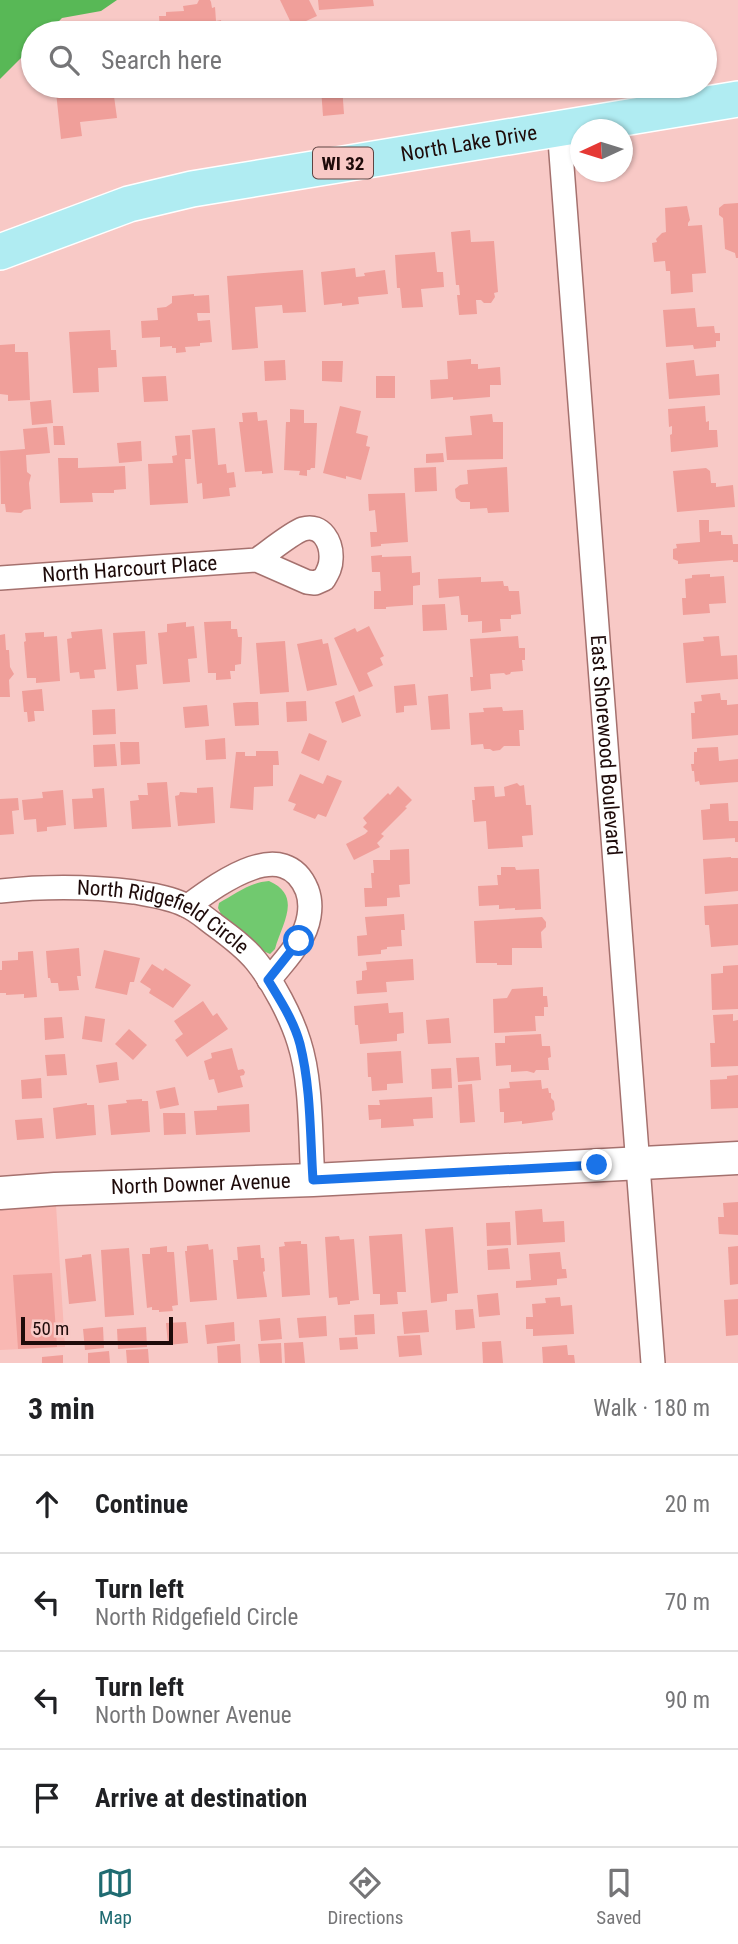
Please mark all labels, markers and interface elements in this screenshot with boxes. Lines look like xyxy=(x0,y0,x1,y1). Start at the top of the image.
search box xyxy=(21,21,717,98)
icon: search xyxy=(45,41,83,79)
text: Search here xyxy=(101,45,222,75)
north arrow xyxy=(570,119,633,182)
street label: North Lake Drive xyxy=(399,120,539,166)
road number: WI 32 xyxy=(313,148,373,178)
street label: North Harcourt Place xyxy=(41,551,218,587)
street label: East Shorewood Boulevard xyxy=(586,634,626,856)
street label: North Ridgefield Circle xyxy=(76,876,254,959)
route start xyxy=(283,925,314,956)
route end xyxy=(581,1149,612,1180)
street label: North Downer Avenue xyxy=(111,1169,291,1199)
scale bar xyxy=(21,1314,173,1346)
text: 50 m xyxy=(32,1317,69,1340)
text: 3 min xyxy=(28,1391,95,1426)
text: Walk · 180 m xyxy=(593,1395,710,1422)
icon: ahead xyxy=(28,1485,66,1523)
text: Continue xyxy=(95,1489,188,1519)
text: 20 m xyxy=(665,1491,710,1518)
text: Turn left xyxy=(95,1574,184,1604)
icon: left xyxy=(28,1583,66,1621)
text: 70 m xyxy=(665,1589,710,1616)
text: North Ridgefield Circle xyxy=(95,1604,298,1631)
text: Turn left xyxy=(95,1672,184,1702)
icon: left xyxy=(28,1681,66,1719)
text: 90 m xyxy=(665,1687,710,1714)
text: North Downer Avenue xyxy=(95,1702,292,1729)
icon: arrive xyxy=(28,1779,66,1817)
text: Arrive at destination xyxy=(95,1783,307,1813)
tab: Map xyxy=(96,1864,134,1929)
tab: Directions xyxy=(327,1864,403,1929)
tab: Saved xyxy=(596,1864,642,1929)

